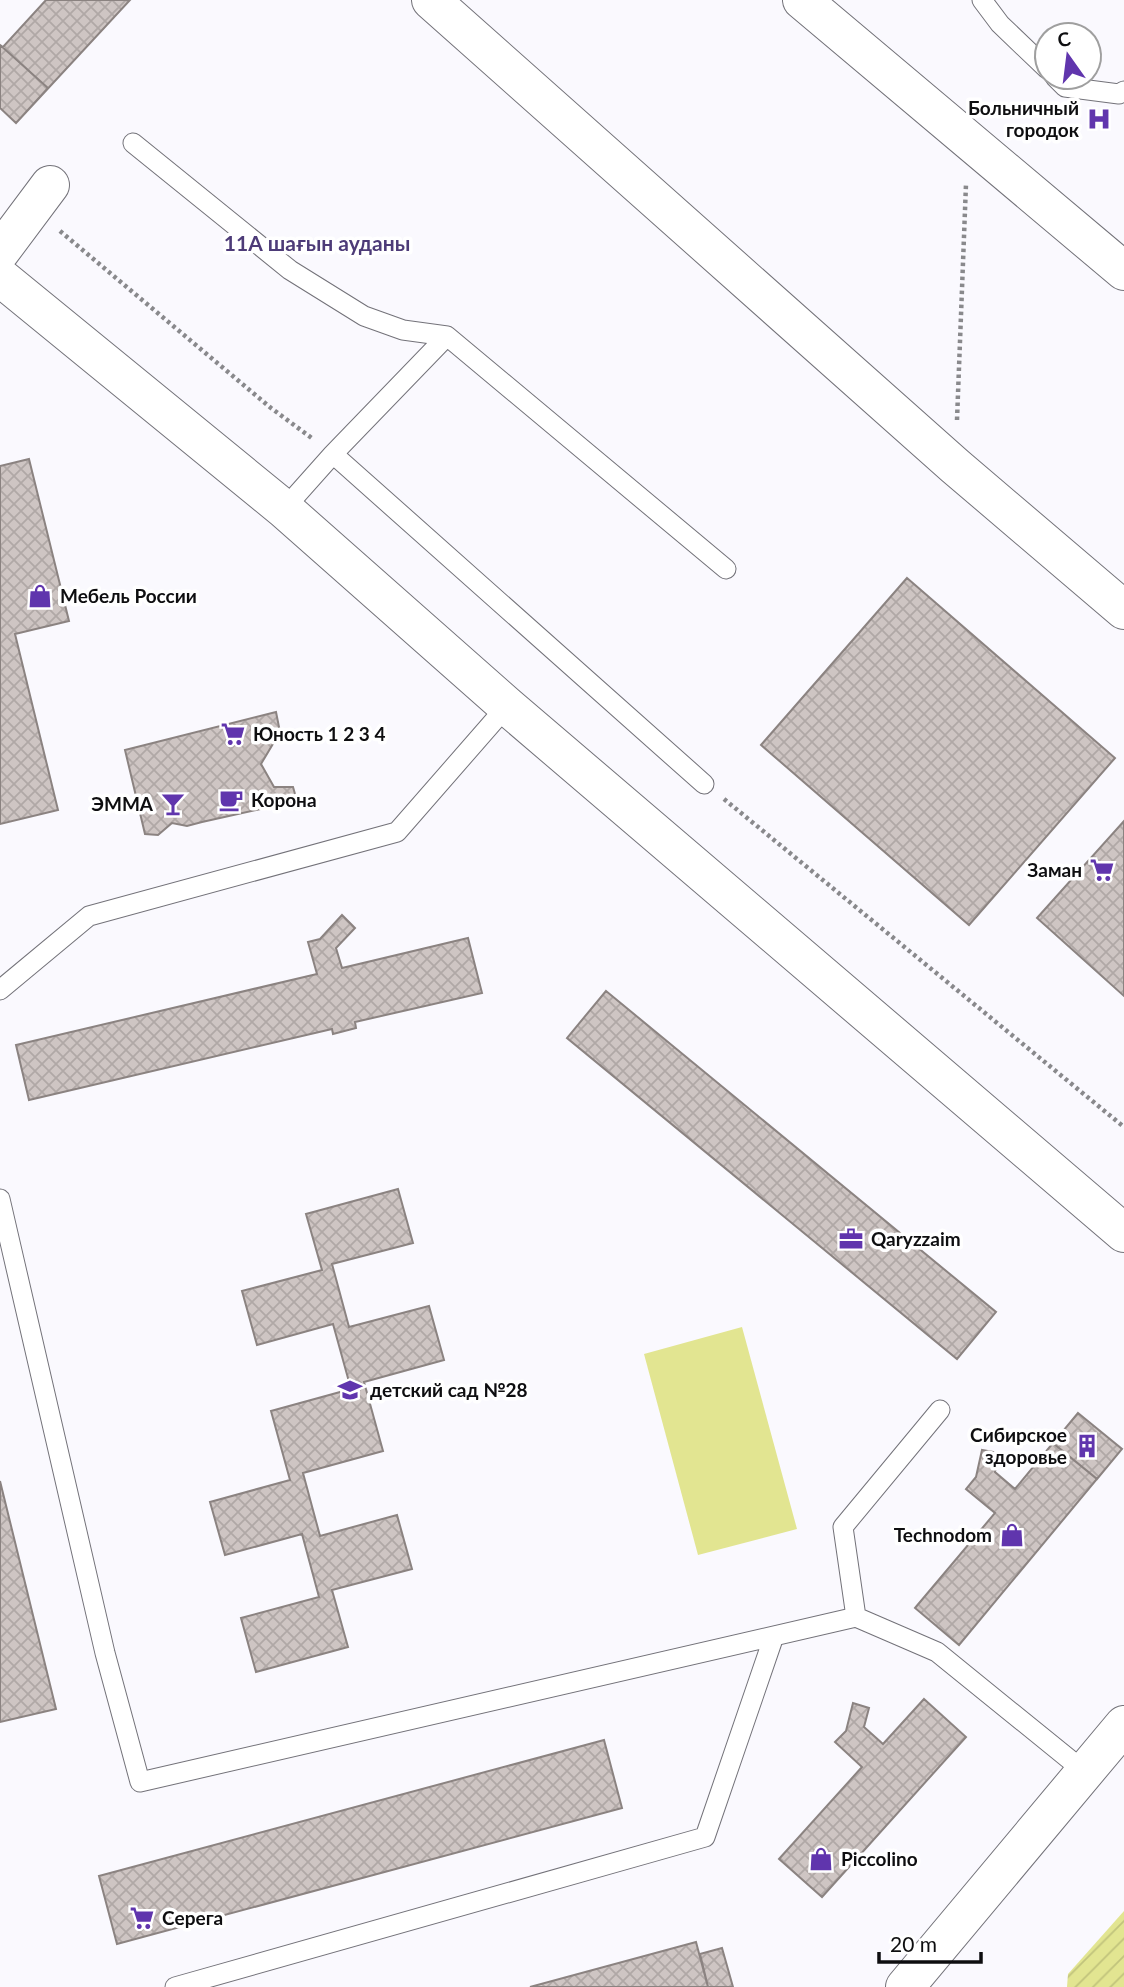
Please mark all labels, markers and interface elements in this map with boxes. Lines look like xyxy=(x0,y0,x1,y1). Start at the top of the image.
north arrow xyxy=(1033,21,1103,91)
text: С xyxy=(1055,26,1073,52)
place label: Больничный городок xyxy=(968,96,1080,141)
hospital icon: Больничный городок xyxy=(1085,105,1113,133)
district label: 11А шағын ауданы xyxy=(224,230,410,255)
shop icon: Мебель России xyxy=(26,582,54,610)
place label: Мебель России xyxy=(60,584,197,607)
supermarket icon: Юность 1 2 3 4 xyxy=(219,720,247,748)
place label: Юность 1 2 3 4 xyxy=(253,722,386,745)
cafe icon: Корона xyxy=(217,786,245,814)
place label: Корона xyxy=(251,788,317,811)
bar icon: ЭММА xyxy=(159,790,187,818)
place label: ЭММА xyxy=(91,792,154,815)
supermarket icon: Заман xyxy=(1088,856,1116,884)
place label: Заман xyxy=(1027,858,1082,881)
office icon: Qaryzzaim xyxy=(837,1225,865,1253)
place label: Qaryzzaim xyxy=(871,1227,961,1250)
school or university icon: детский сад №28 xyxy=(336,1376,364,1404)
place label: детский сад №28 xyxy=(370,1378,528,1401)
place label: Сибирское здоровье xyxy=(970,1423,1067,1468)
building icon: Сибирское здоровье xyxy=(1073,1432,1101,1460)
shop icon: Technodom xyxy=(998,1521,1026,1549)
place label: Technodom xyxy=(894,1523,992,1546)
shop icon: Piccolino xyxy=(807,1845,835,1873)
place label: Piccolino xyxy=(841,1847,918,1870)
supermarket icon: Cерега xyxy=(128,1904,156,1932)
place label: Cерега xyxy=(162,1906,223,1929)
scale bar xyxy=(879,1920,981,1964)
text: 20 m xyxy=(890,1931,937,1956)

